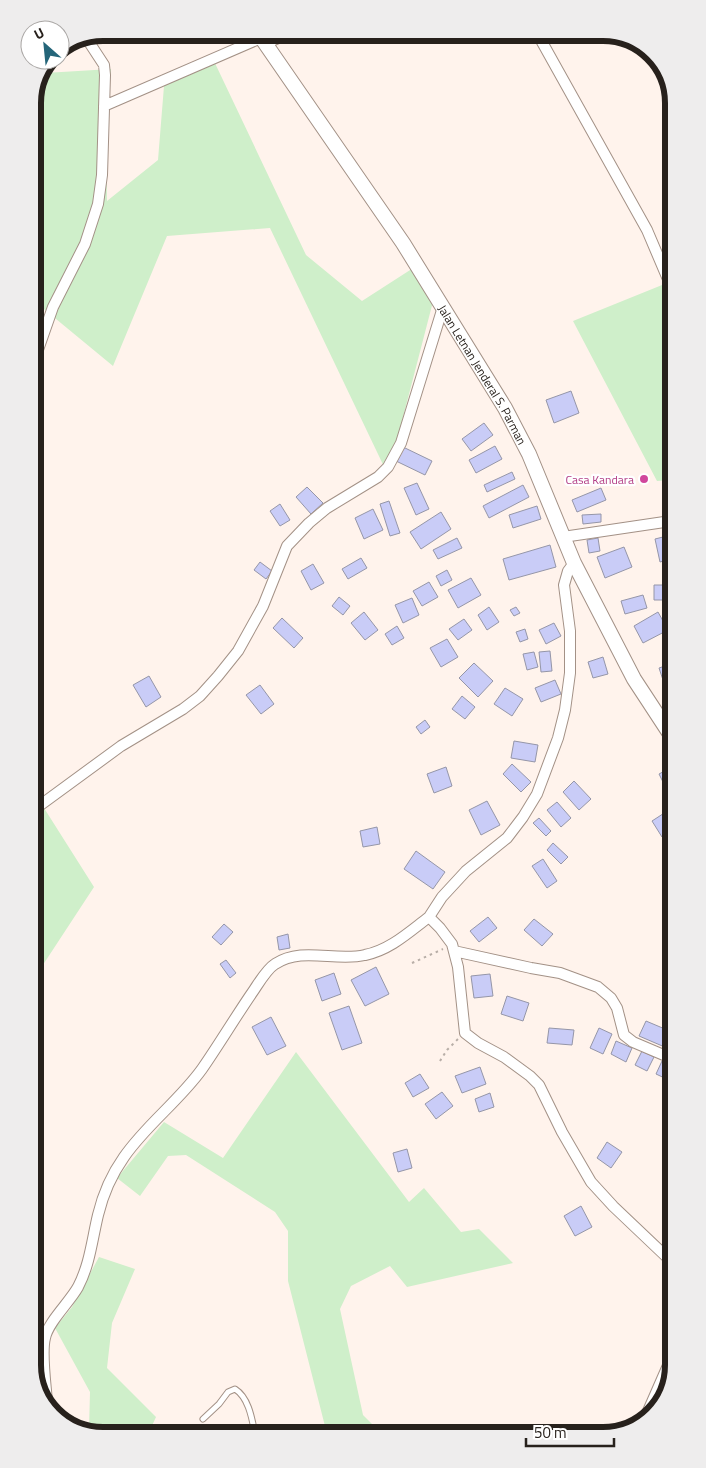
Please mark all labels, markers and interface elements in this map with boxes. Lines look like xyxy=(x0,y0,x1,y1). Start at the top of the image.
north arrow xyxy=(20,20,70,70)
text: U xyxy=(30,22,48,44)
street label: Jalan Letnan Jenderal S. Parman xyxy=(434,301,532,448)
place label: Casa Kandara xyxy=(565,470,634,489)
marker: Casa Kandara xyxy=(638,473,650,485)
scale bar xyxy=(526,1416,614,1448)
text: 50 m xyxy=(534,1421,567,1444)

